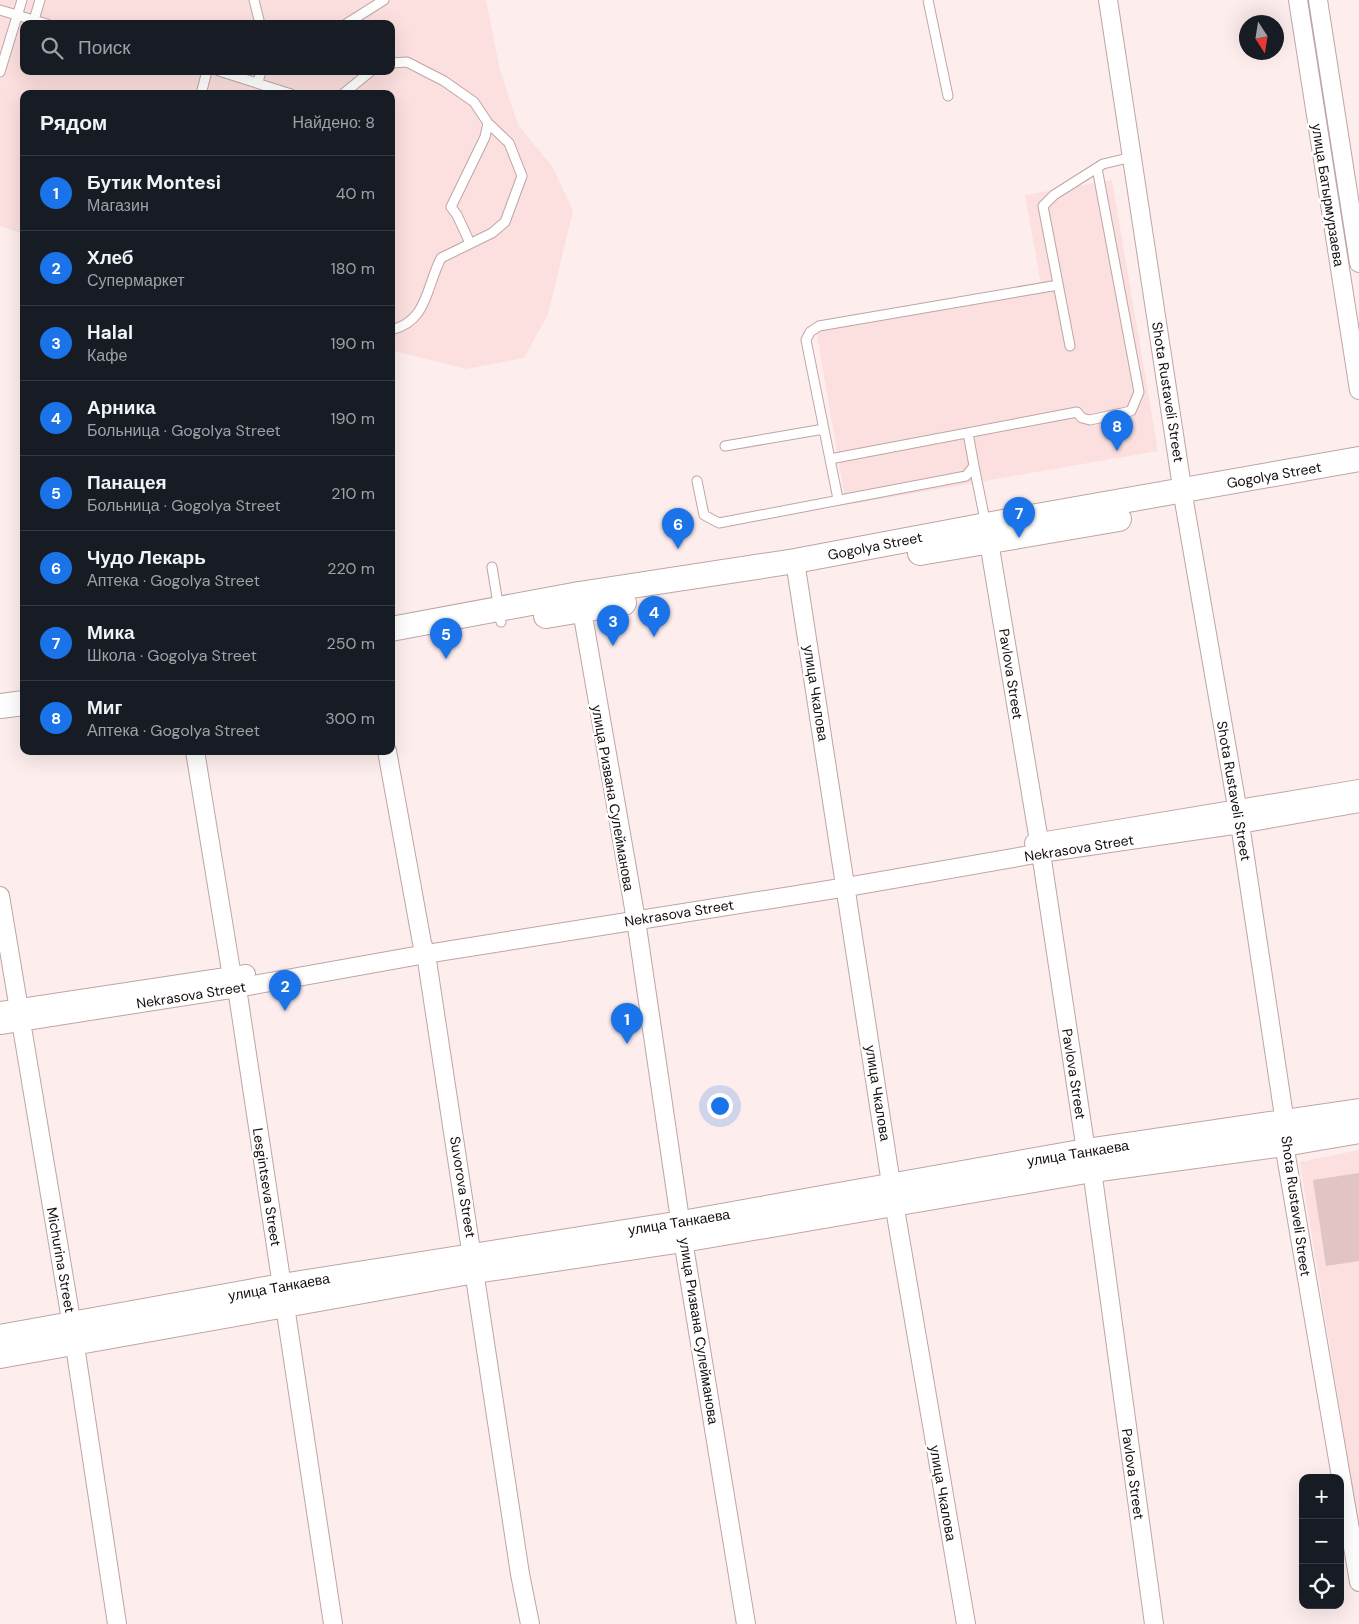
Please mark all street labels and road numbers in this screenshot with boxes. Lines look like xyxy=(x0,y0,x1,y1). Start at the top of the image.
street label: улица Батырмурзаева xyxy=(1308,122,1348,268)
street label: Shota Rustaveli Street xyxy=(1148,321,1188,463)
street label: Gogolya Street xyxy=(1225,458,1323,492)
street label: Gogolya Street xyxy=(826,528,924,564)
street label: Pavlova Street xyxy=(995,627,1027,721)
street label: улица Чкалова xyxy=(800,644,833,742)
street label: улица Ризвана Сулейманова xyxy=(588,704,638,893)
street label: Shota Rustaveli Street xyxy=(1213,720,1255,862)
street label: Nekrasova Street xyxy=(1023,830,1135,866)
street label: Nekrasova Street xyxy=(623,895,735,931)
street label: Nekrasova Street xyxy=(135,977,247,1013)
street label: Pavlova Street xyxy=(1058,1027,1090,1121)
street label: улица Чкалова xyxy=(862,1044,895,1142)
street label: Lesgintseva Street xyxy=(249,1127,285,1247)
street label: Suvorova Street xyxy=(446,1135,480,1239)
street label: Shota Rustaveli Street xyxy=(1277,1135,1315,1277)
street label: улица Танкаева xyxy=(1026,1136,1130,1170)
street label: улица Танкаева xyxy=(627,1205,731,1239)
street label: Michurina Street xyxy=(43,1206,79,1314)
street label: улица Ризвана Сулейманова xyxy=(675,1236,723,1426)
street label: улица Танкаева xyxy=(227,1269,331,1305)
street label: Pavlova Street xyxy=(1118,1427,1148,1521)
street label: улица Чкалова xyxy=(926,1444,960,1542)

